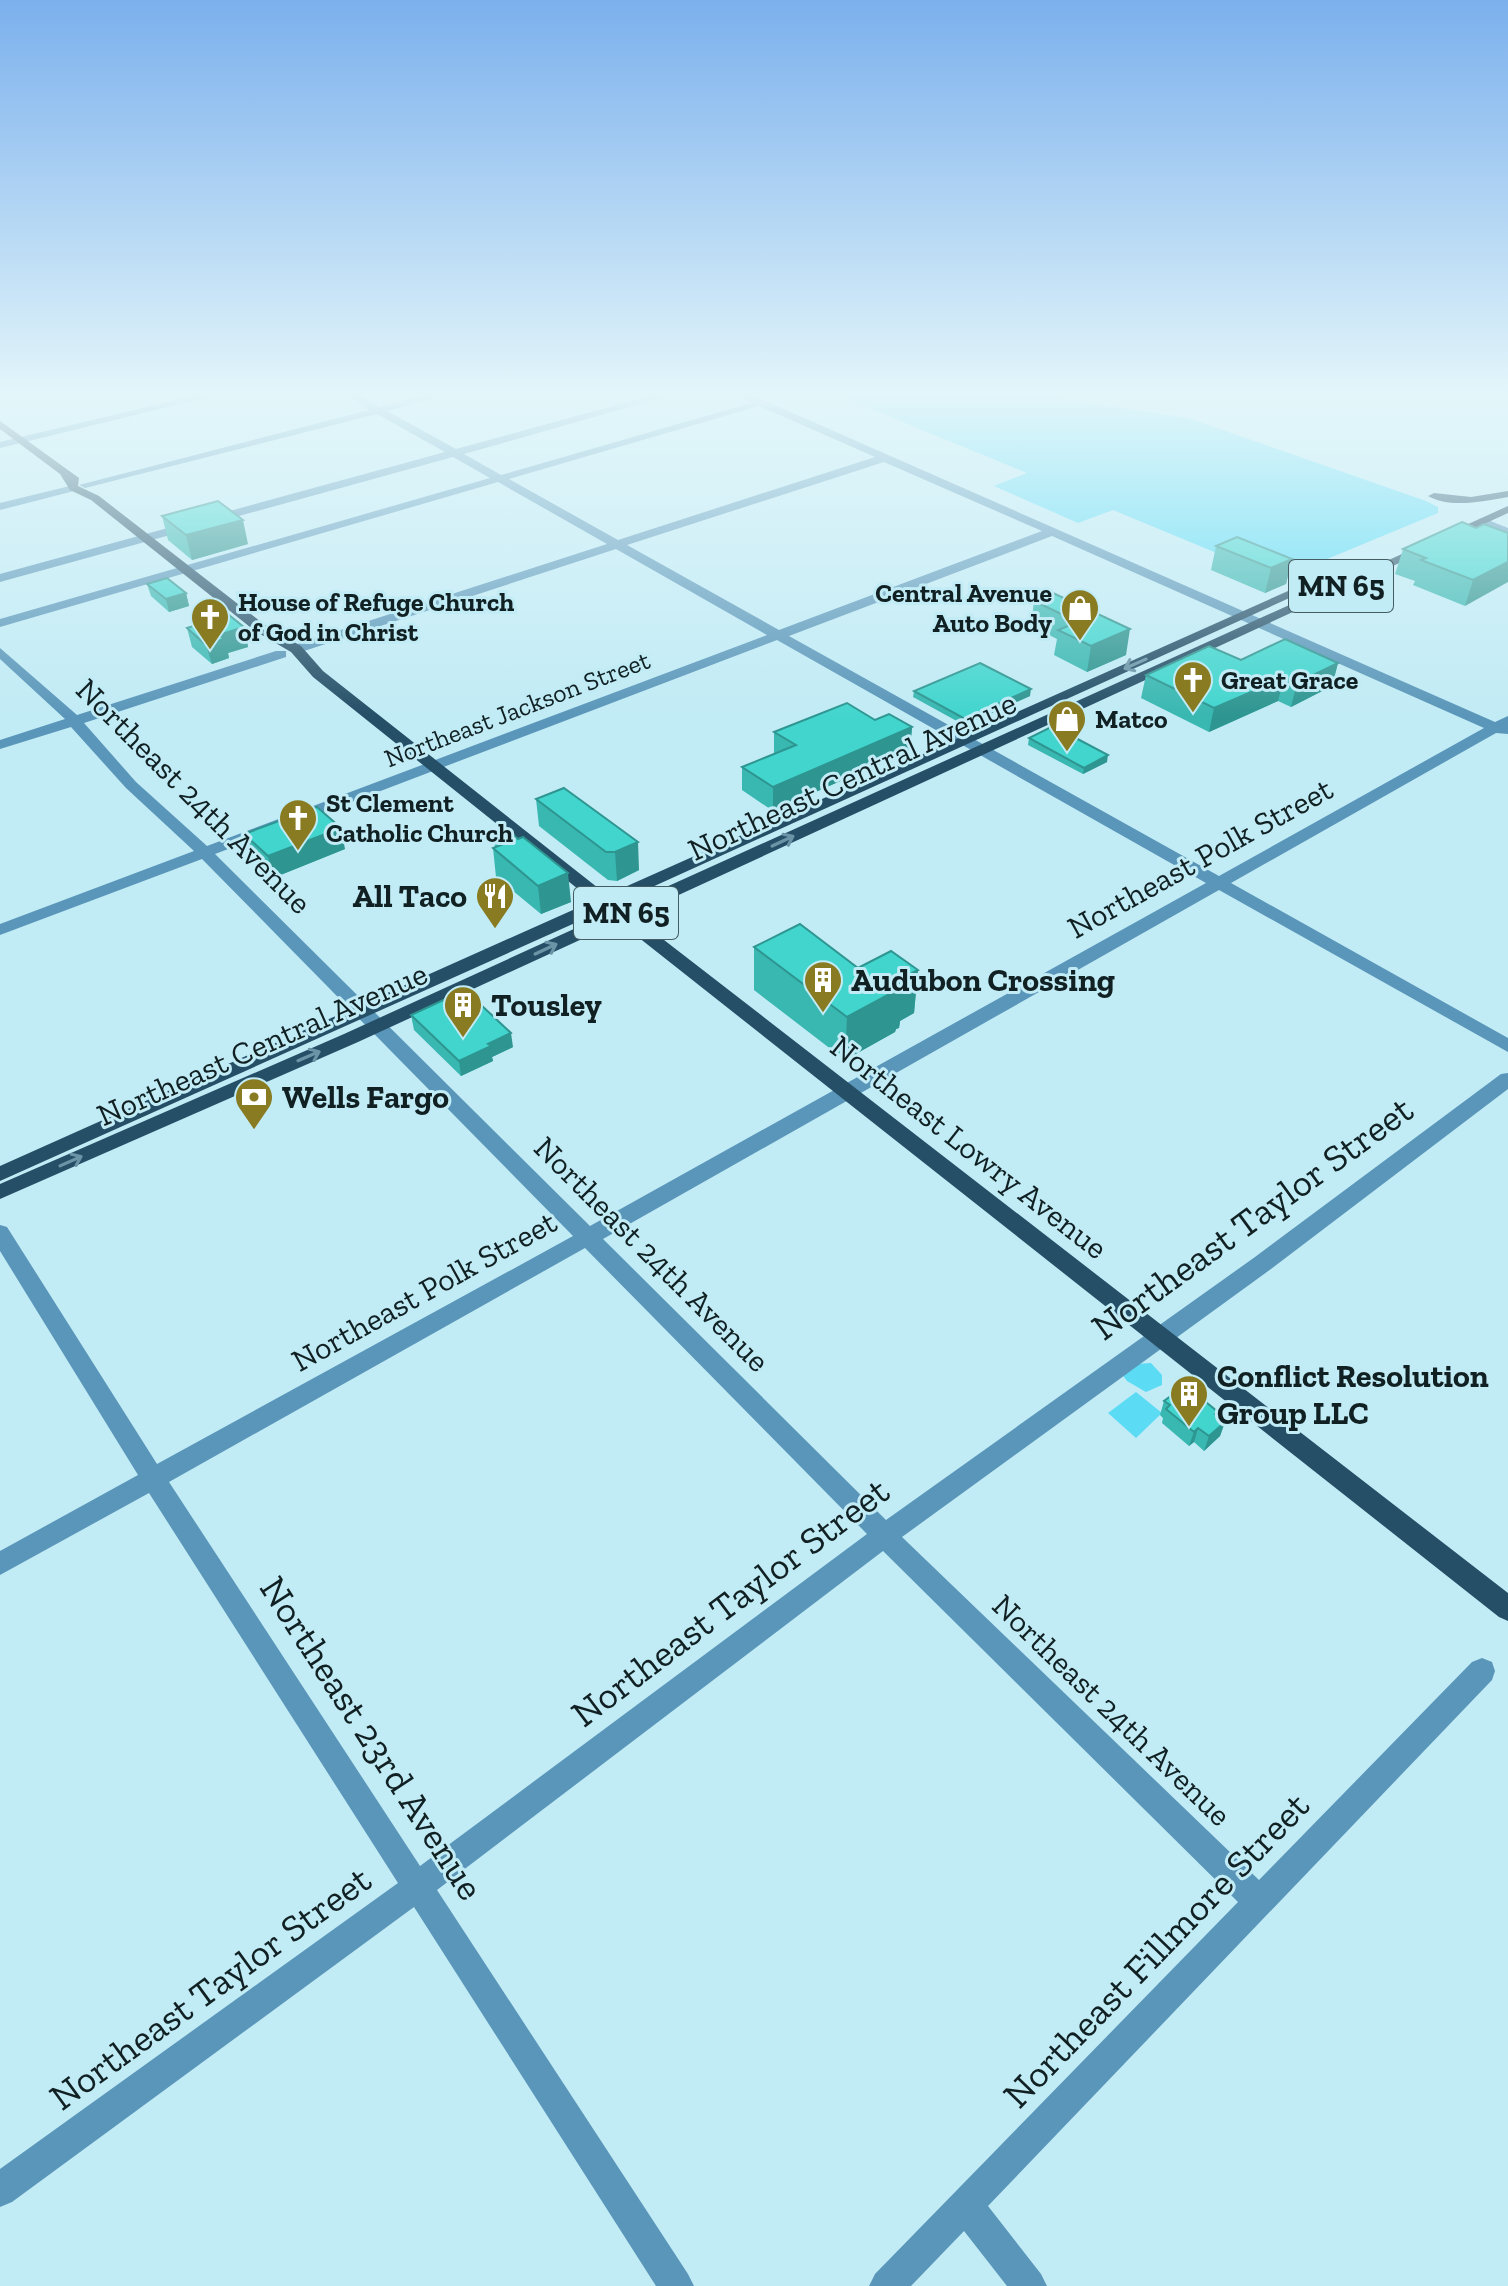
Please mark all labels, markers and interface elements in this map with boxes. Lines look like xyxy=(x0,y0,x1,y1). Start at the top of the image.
road number: MN 65 xyxy=(1289,560,1393,612)
place label: Central Avenue Auto Body xyxy=(875,577,1052,639)
place label: House of Refuge Church of God in Christ xyxy=(238,586,514,648)
shop icon: Central Avenue Auto Body xyxy=(1059,587,1101,642)
church icon: House of Refuge Church of God in Christ xyxy=(189,596,231,651)
street label: Northeast Jackson Street xyxy=(380,643,654,774)
one-way arrow xyxy=(1124,657,1148,672)
church icon: Great Grace xyxy=(1172,659,1214,714)
place label: Great Grace xyxy=(1221,664,1359,696)
street label: Northeast 24th Avenue xyxy=(68,670,320,922)
street label: Northeast Central Avenue xyxy=(682,683,1022,869)
shop icon: Matco xyxy=(1046,698,1088,753)
place label: Matco xyxy=(1095,703,1168,735)
street label: Northeast Polk Street xyxy=(1061,769,1339,947)
place label: St Clement Catholic Church xyxy=(326,787,513,849)
church icon: St Clement Catholic Church xyxy=(277,797,319,852)
one-way arrow xyxy=(771,833,795,848)
restaurant icon: All Taco xyxy=(474,875,516,930)
place label: All Taco xyxy=(352,877,467,915)
road number: MN 65 xyxy=(574,887,678,939)
one-way arrow xyxy=(534,941,558,956)
street label: Northeast Central Avenue xyxy=(91,954,433,1134)
building icon: Audubon Crossing xyxy=(802,959,844,1014)
place label: Audubon Crossing xyxy=(851,961,1115,999)
building icon: Tousley xyxy=(442,984,484,1039)
place label: Tousley xyxy=(491,986,602,1024)
street label: Northeast Lowry Avenue xyxy=(823,1027,1115,1267)
one-way arrow xyxy=(297,1048,321,1063)
bank icon: Wells Fargo xyxy=(233,1076,275,1131)
place label: Wells Fargo xyxy=(282,1078,449,1116)
street label: Northeast Taylor Street xyxy=(1083,1086,1421,1350)
street label: Northeast 24th Avenue xyxy=(526,1128,778,1380)
one-way arrow xyxy=(59,1152,83,1167)
street label: Northeast Polk Street xyxy=(285,1202,563,1380)
place label: Conflict Resolution Group LLC xyxy=(1217,1357,1489,1432)
building icon: Conflict Resolution Group LLC xyxy=(1168,1373,1210,1428)
street label: Northeast Taylor Street xyxy=(562,1468,898,1736)
street label: Northeast 23rd Avenue xyxy=(250,1568,494,1908)
street label: Northeast 24th Avenue xyxy=(985,1586,1239,1834)
street label: Northeast Fillmore Street xyxy=(993,1783,1319,2117)
street label: Northeast Taylor Street xyxy=(41,1856,379,2120)

